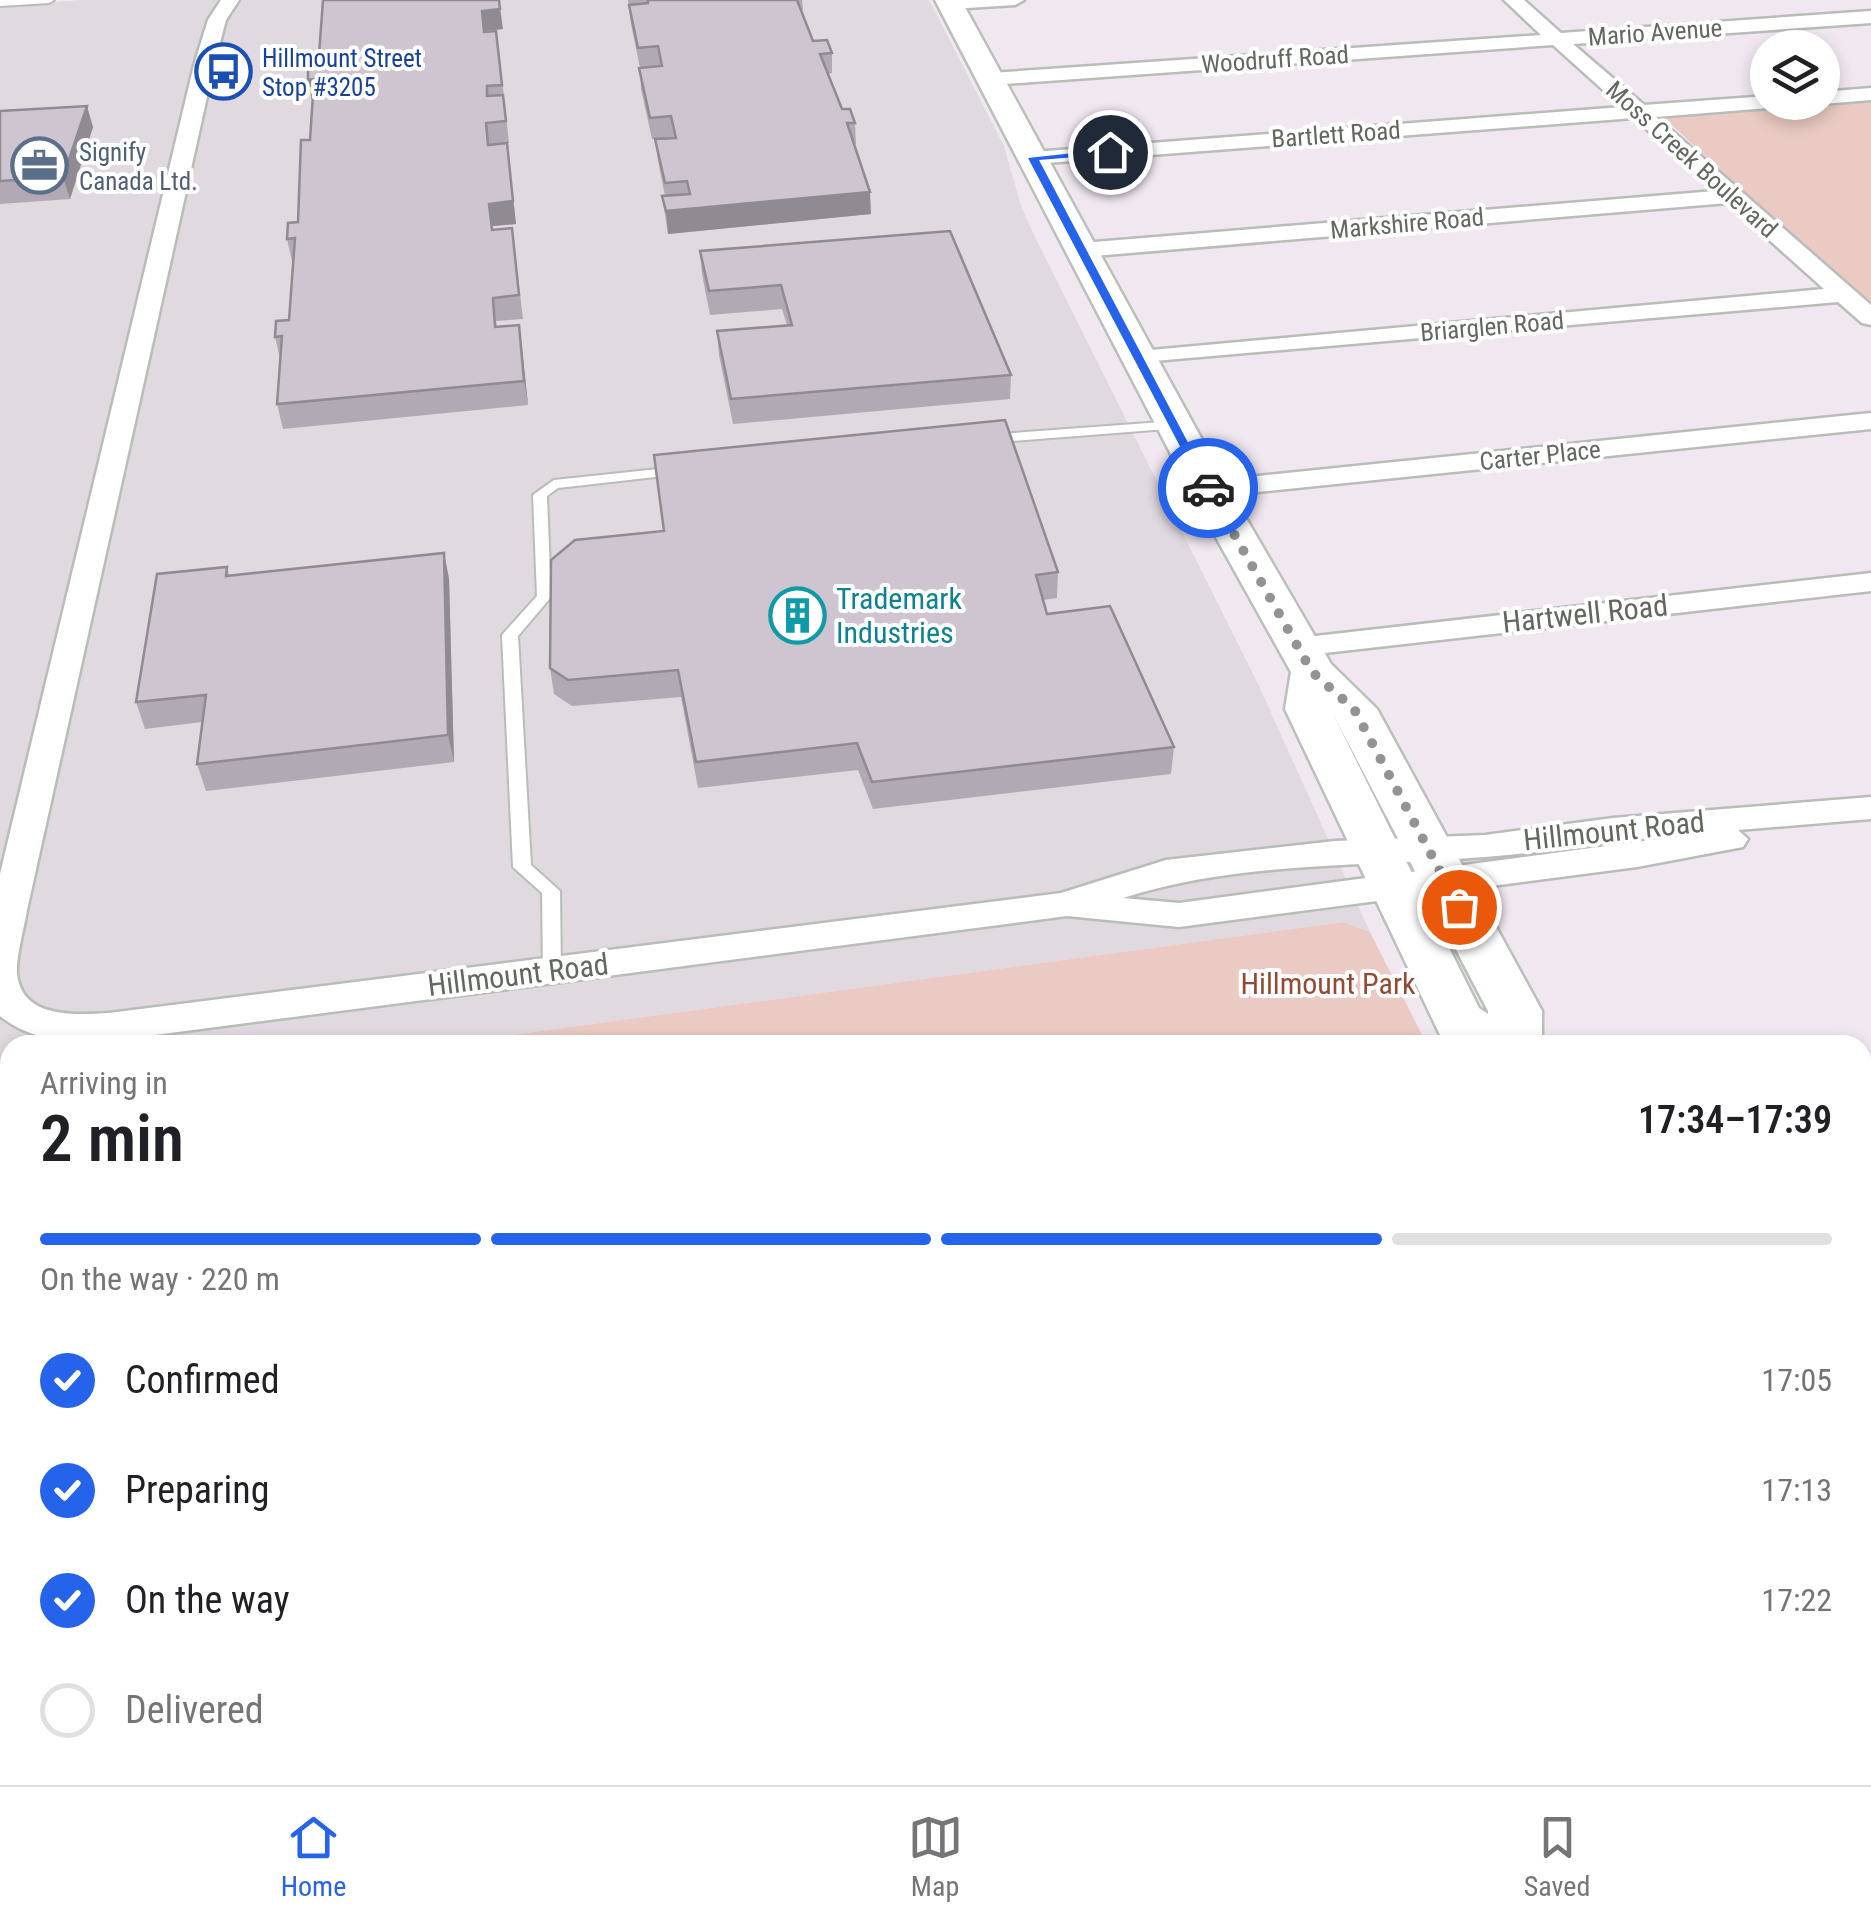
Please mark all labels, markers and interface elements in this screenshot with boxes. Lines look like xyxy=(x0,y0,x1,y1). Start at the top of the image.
street label: Mario Avenue xyxy=(1587,13,1723,52)
map controls xyxy=(1750,30,1840,120)
button: layers xyxy=(1750,30,1840,120)
street label: Woodruff Road xyxy=(1200,40,1350,79)
bus stop icon: Hillmount Street Stop #3205 xyxy=(193,42,253,102)
place label: Hillmount Street Stop #3205 xyxy=(262,44,422,102)
street label: Moss Creek Boulevard xyxy=(1600,75,1783,244)
pin xyxy=(1068,110,1153,195)
street label: Bartlett Road xyxy=(1270,116,1402,153)
icon: home xyxy=(1083,125,1138,180)
office icon: Signify Canada Ltd. xyxy=(10,136,70,196)
place label: Signify Canada Ltd. xyxy=(79,138,198,196)
street label: Markshire Road xyxy=(1329,202,1485,245)
street label: Briarglen Road xyxy=(1419,306,1565,347)
street label: Carter Place xyxy=(1478,435,1602,476)
courier xyxy=(1158,438,1258,538)
icon: car xyxy=(1181,461,1236,516)
place label: Trademark Industries xyxy=(836,581,962,650)
building icon: Trademark Industries xyxy=(767,586,827,646)
street label: Hartwell Road xyxy=(1500,587,1669,640)
street label: Hillmount Road xyxy=(1522,804,1706,857)
pin xyxy=(1417,865,1502,950)
icon: bag xyxy=(1432,880,1487,935)
street label: Hillmount Road xyxy=(426,946,610,1003)
park label: Hillmount Park xyxy=(1240,966,1416,1001)
text: Arriving in xyxy=(40,1064,168,1102)
text: 17:34–17:39 xyxy=(1638,1098,1832,1142)
text: 2 min xyxy=(40,1101,184,1177)
text: On the way · 220 m xyxy=(40,1260,280,1298)
icon: check xyxy=(40,1353,95,1408)
text: Confirmed xyxy=(125,1358,280,1402)
text: 17:05 xyxy=(1761,1361,1832,1399)
icon: check xyxy=(40,1463,95,1518)
text: Preparing xyxy=(125,1468,270,1512)
text: 17:13 xyxy=(1761,1471,1832,1509)
icon: check xyxy=(40,1573,95,1628)
text: On the way xyxy=(125,1578,290,1622)
text: 17:22 xyxy=(1761,1581,1832,1619)
text: Delivered xyxy=(125,1688,264,1732)
tab: Home xyxy=(281,1810,346,1903)
tab: Map xyxy=(908,1810,963,1903)
tab: Saved xyxy=(1524,1810,1590,1903)

